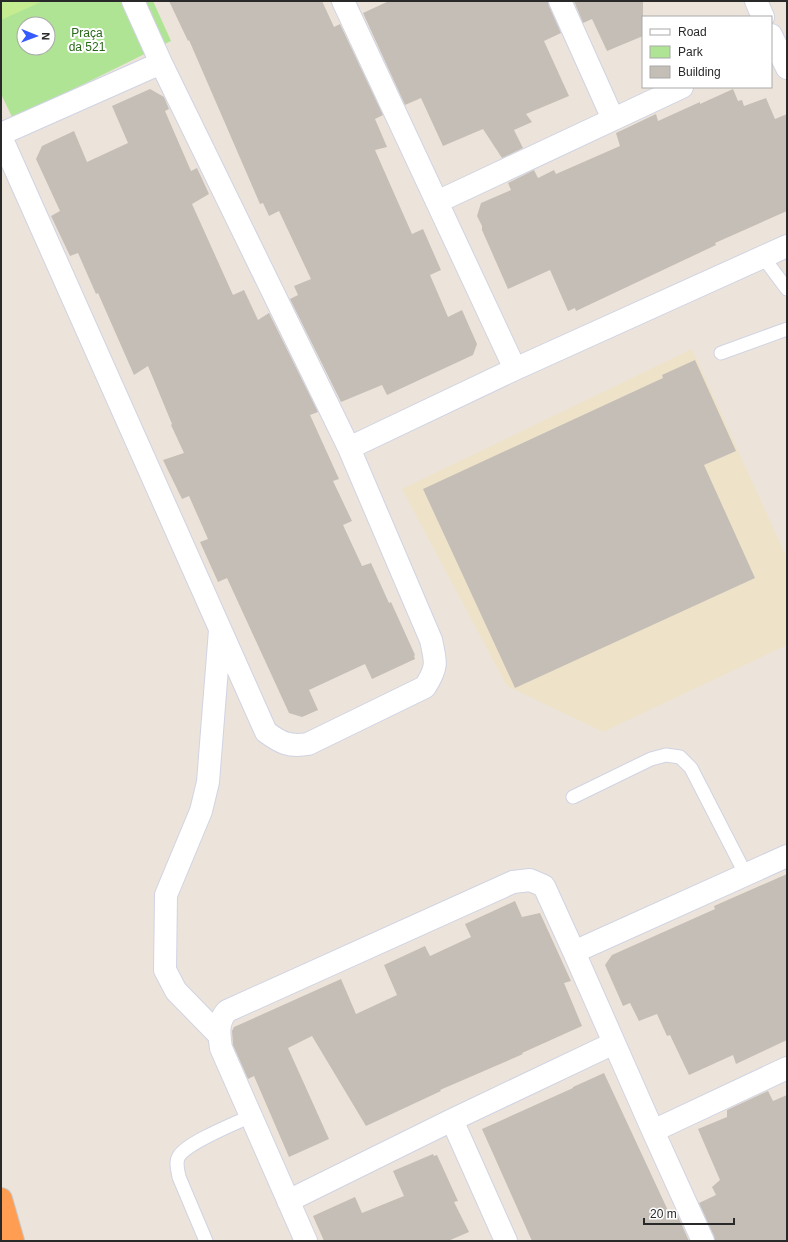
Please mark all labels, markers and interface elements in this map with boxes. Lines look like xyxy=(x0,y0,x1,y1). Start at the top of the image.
north arrow xyxy=(16,16,56,56)
legend xyxy=(642,16,772,88)
text: Road xyxy=(678,25,707,39)
park label: Praça da 521 xyxy=(69,26,106,54)
text: N xyxy=(40,32,52,40)
text: Park xyxy=(678,45,704,59)
text: Building xyxy=(678,65,721,79)
scale bar xyxy=(644,1200,734,1226)
text: 20 m xyxy=(650,1207,677,1221)

